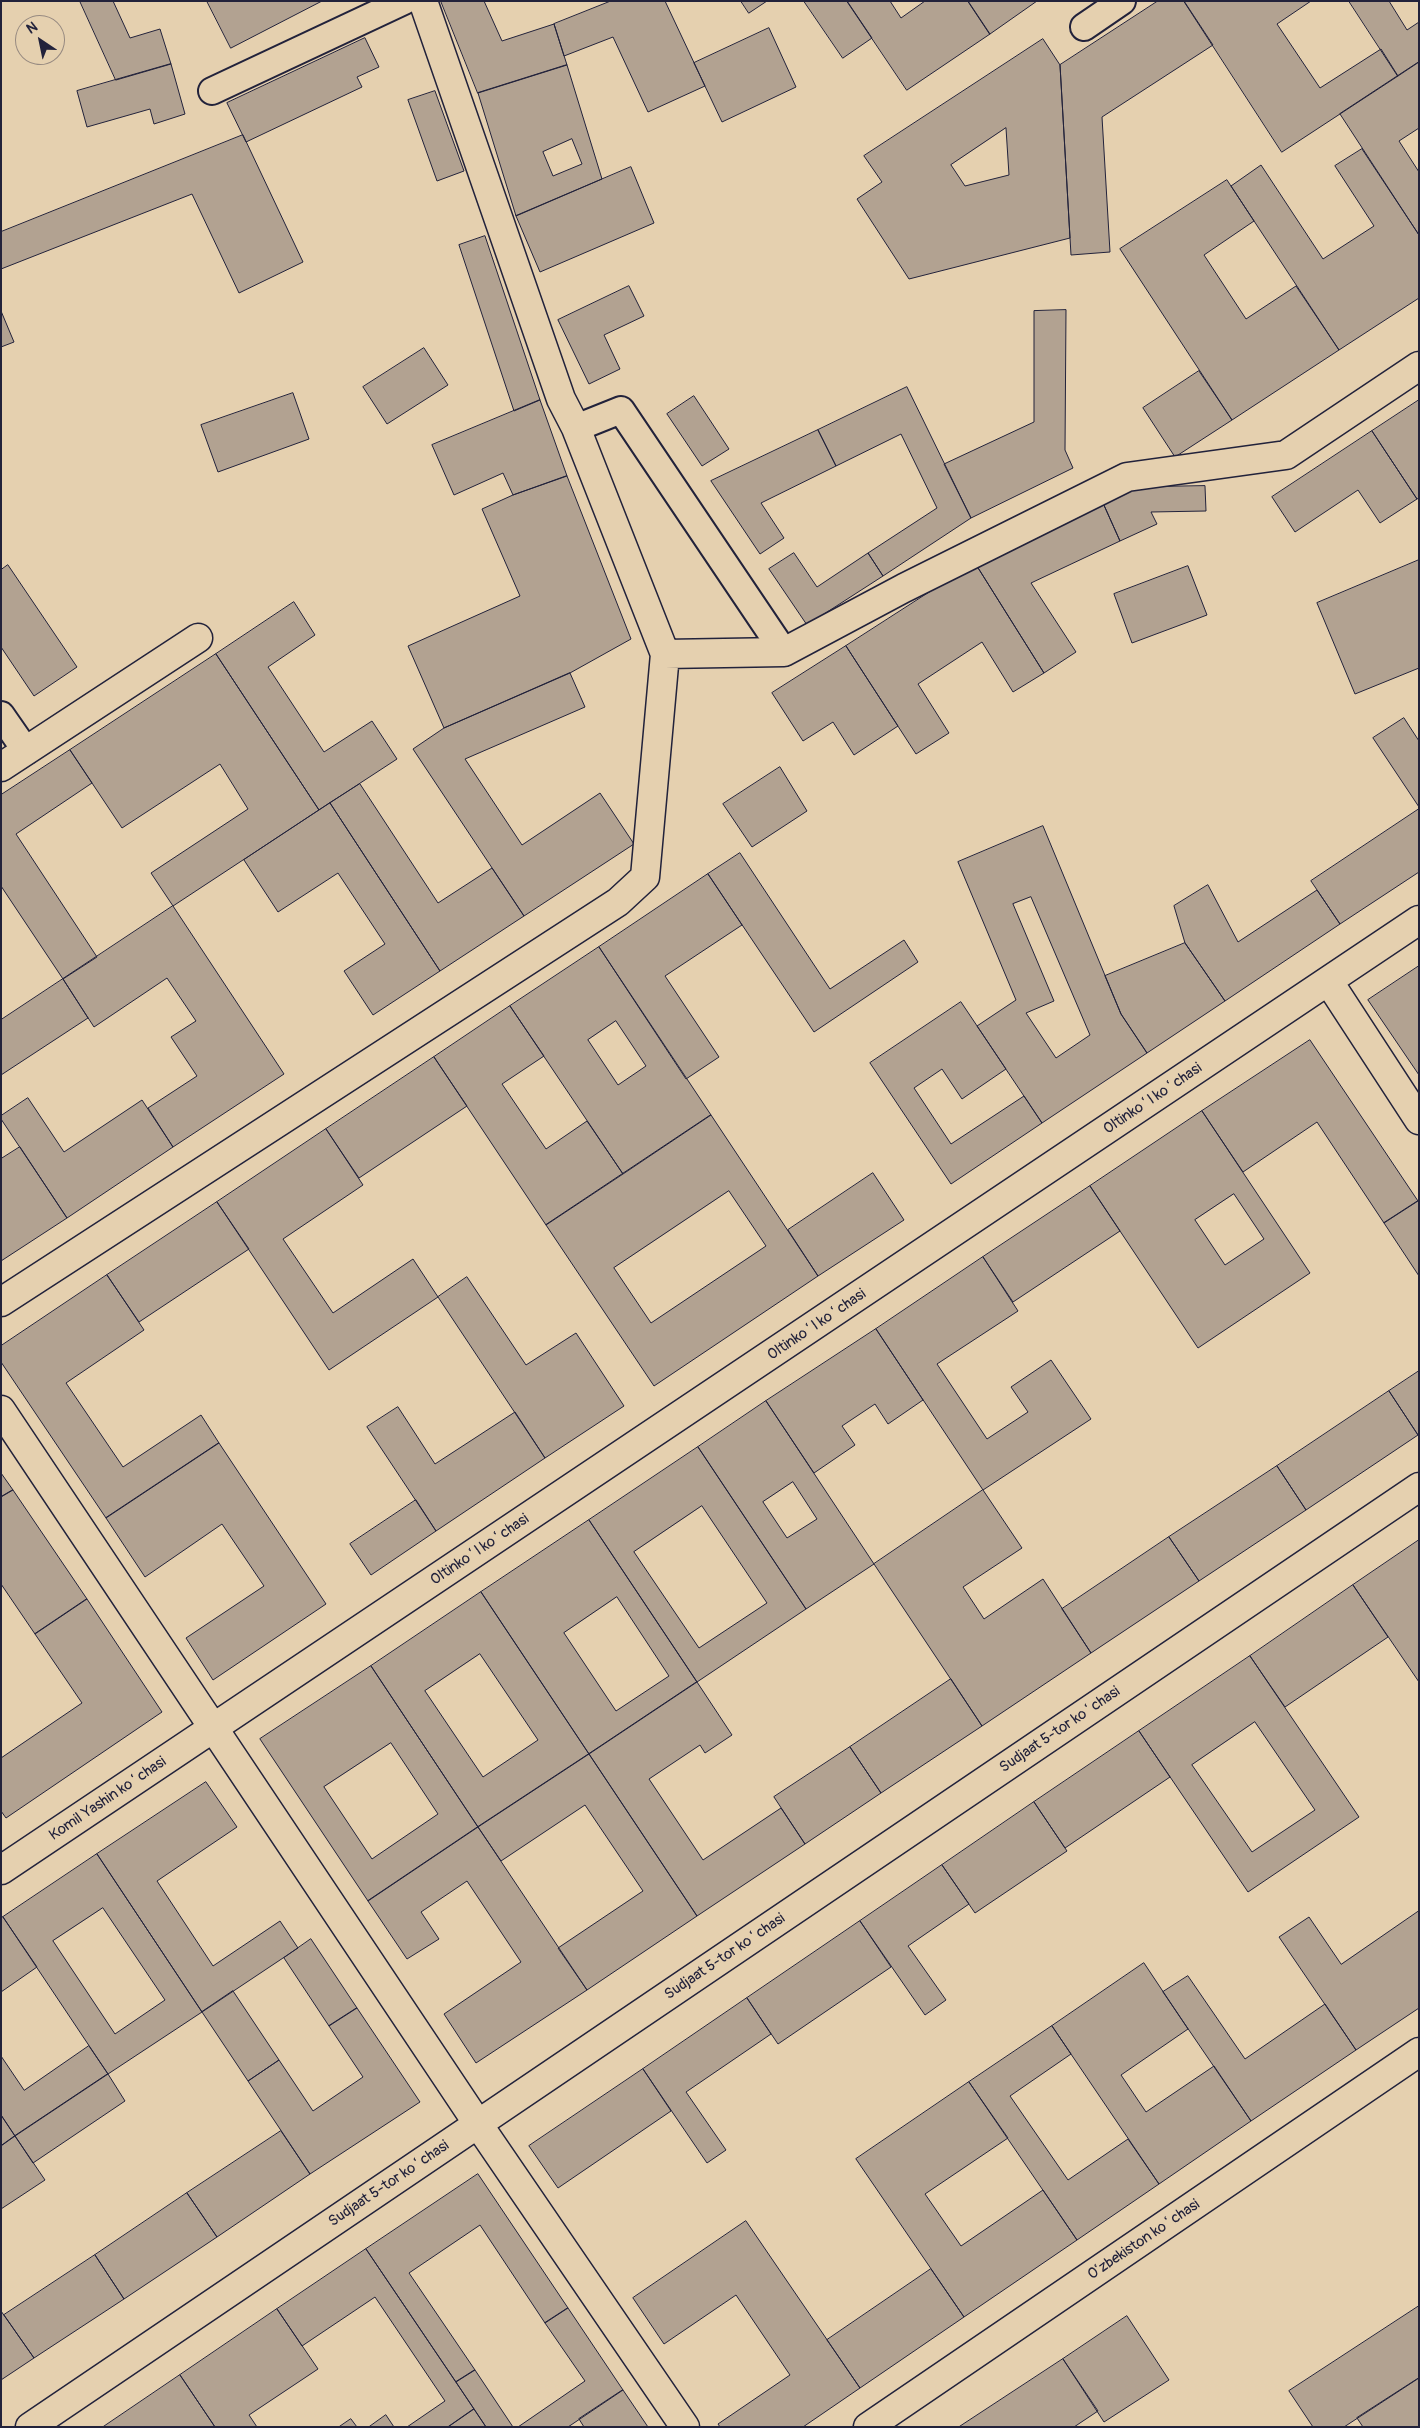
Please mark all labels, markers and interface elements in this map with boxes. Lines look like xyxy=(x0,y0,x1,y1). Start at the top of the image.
north arrow xyxy=(15,15,65,65)
text: N xyxy=(23,18,41,38)
street label: Oltinkoʻl koʻchasi xyxy=(1100,1059,1206,1139)
street label: Oltinkoʻl koʻchasi xyxy=(764,1285,870,1365)
street label: Oltinkoʻl koʻchasi xyxy=(427,1510,533,1590)
street label: Sudjaat 5-tor koʻchasi xyxy=(996,1683,1124,1777)
street label: Komil Yashin koʻchasi xyxy=(46,1753,170,1845)
street label: Sudjaat 5-tor koʻchasi xyxy=(661,1910,789,2004)
street label: Sudjaat 5-tor koʻchasi xyxy=(325,2137,453,2231)
street label: Oʻzbekiston koʻchasi xyxy=(1085,2196,1203,2284)

